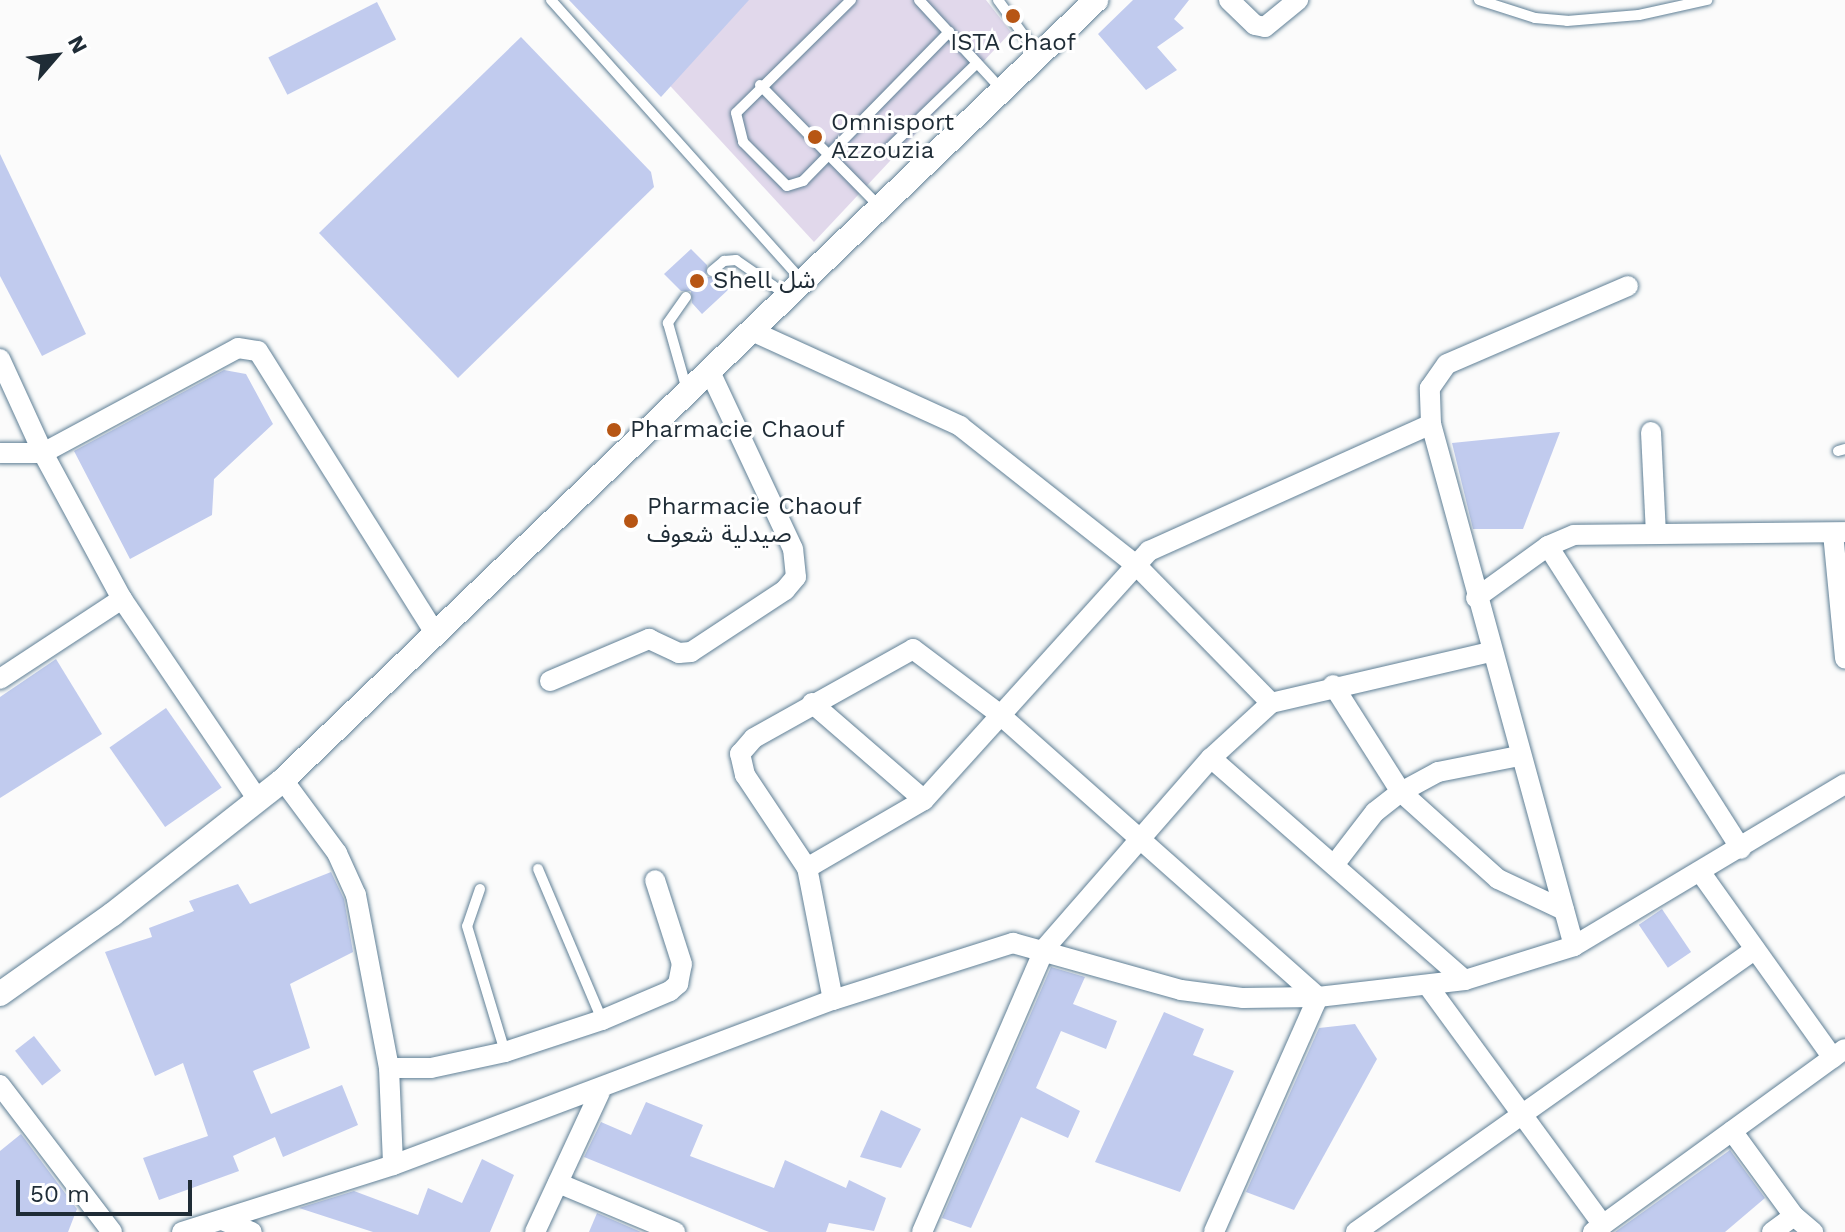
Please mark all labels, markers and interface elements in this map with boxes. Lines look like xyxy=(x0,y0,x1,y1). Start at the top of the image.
marker: ISTA Chaof xyxy=(1004,7,1022,25)
north arrow xyxy=(16,16,96,96)
place label: ISTA Chaof xyxy=(950,29,1076,57)
text: N xyxy=(63,31,92,58)
place label: Omnisport Azzouzia xyxy=(831,109,954,165)
marker: Omnisport Azzouzia xyxy=(806,128,824,146)
place label: Shell شل xyxy=(713,267,816,295)
marker: Shell شل xyxy=(688,272,706,290)
place label: Pharmacie Chaouf xyxy=(630,416,845,444)
marker: Pharmacie Chaouf xyxy=(605,421,623,439)
place label: Pharmacie Chaouf صيدلية شعوف xyxy=(647,493,862,549)
marker: Pharmacie Chaouf صيدلية شعوف xyxy=(622,512,640,530)
scale bar xyxy=(20,1164,196,1214)
text: 50 m xyxy=(30,1180,90,1208)

